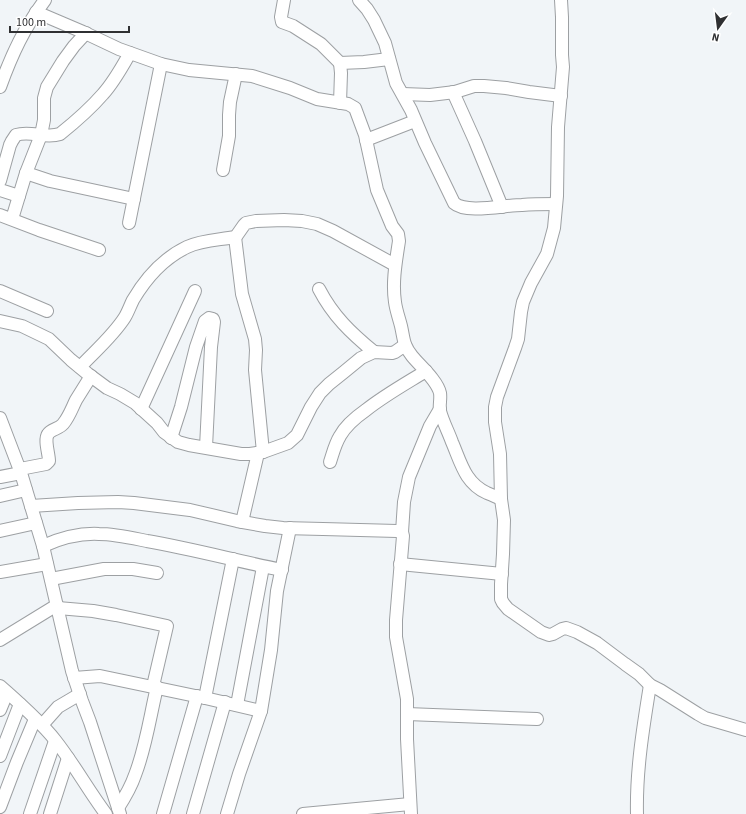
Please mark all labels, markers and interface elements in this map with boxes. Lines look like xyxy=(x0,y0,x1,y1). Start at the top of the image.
scale bar xyxy=(10,8,129,34)
north arrow xyxy=(698,8,738,48)
text: 100 m xyxy=(16,14,46,31)
text: N xyxy=(710,29,721,45)

